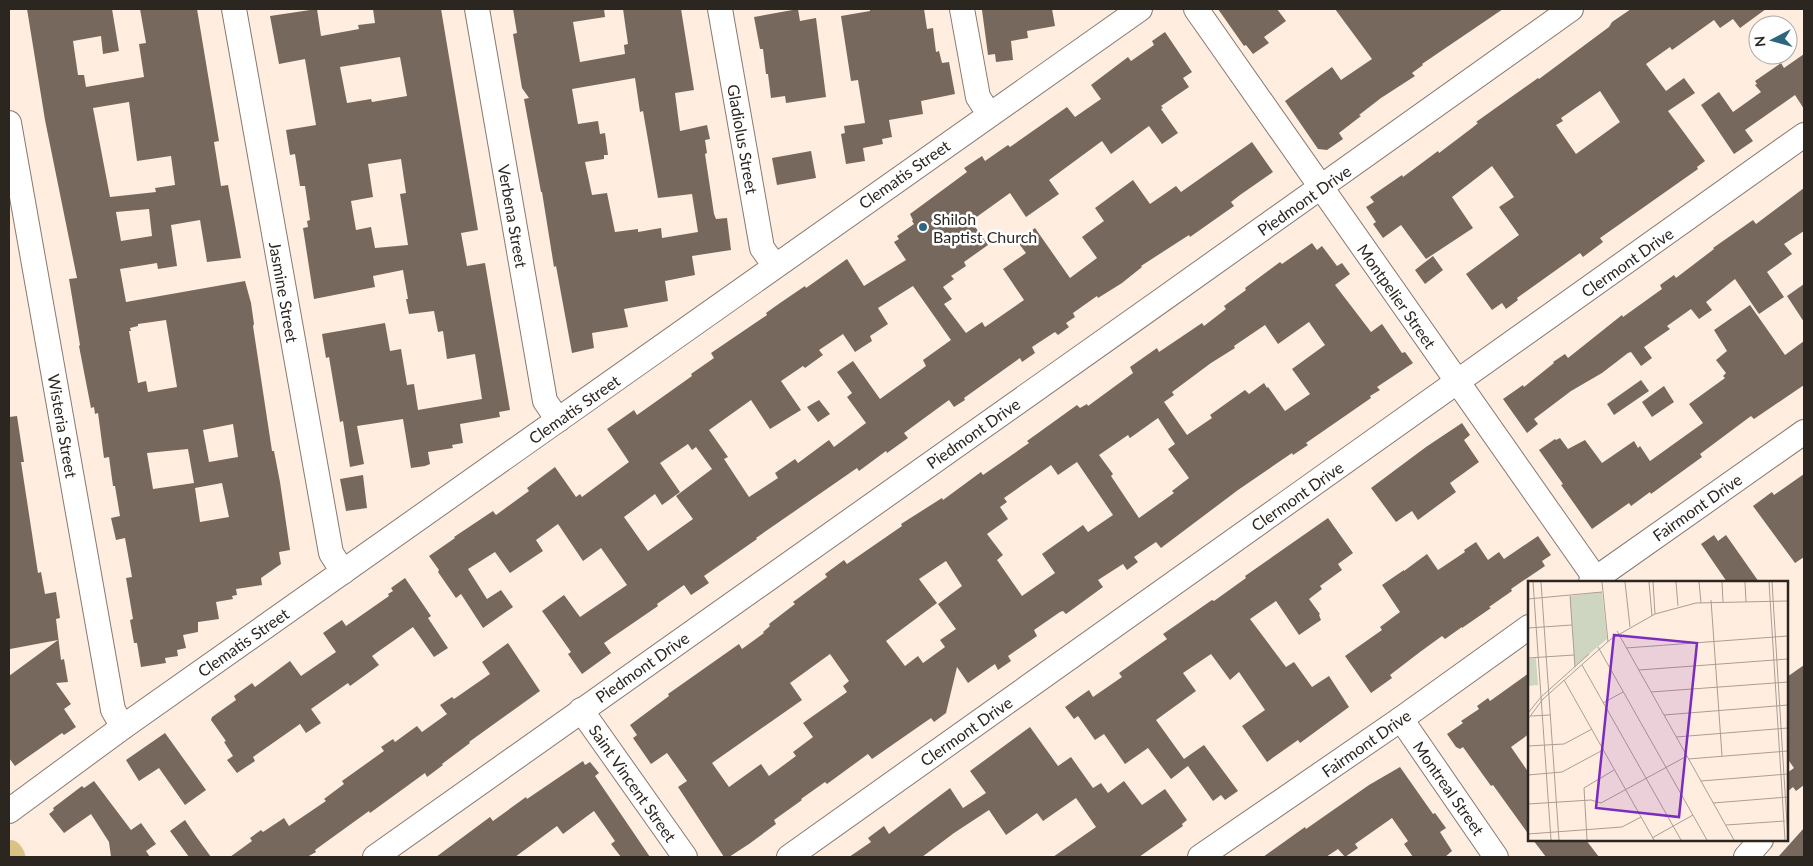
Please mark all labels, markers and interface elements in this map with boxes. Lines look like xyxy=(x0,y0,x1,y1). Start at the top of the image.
north arrow xyxy=(1748,15,1798,65)
text: N xyxy=(1751,35,1769,48)
street label: Gladiolus Street xyxy=(724,83,762,196)
street label: Clematis Street xyxy=(855,135,953,212)
street label: Piedmont Drive xyxy=(1254,161,1354,239)
street label: Verbena Street xyxy=(495,163,531,269)
place label: Shiloh Baptist Church xyxy=(933,209,1037,246)
marker: Shiloh Baptist Church xyxy=(917,221,929,233)
street label: Clermont Drive xyxy=(1577,223,1677,301)
street label: Jasmine Street xyxy=(266,240,302,344)
street label: Montpelier Street xyxy=(1354,240,1440,352)
street label: Clematis Street xyxy=(525,370,623,447)
street label: Wisteria Street xyxy=(45,373,82,480)
street label: Piedmont Drive xyxy=(923,394,1023,472)
street label: Clermont Drive xyxy=(1247,457,1347,535)
street label: Fairmont Drive xyxy=(1649,469,1745,545)
inset map xyxy=(1528,581,1788,841)
street label: Clematis Street xyxy=(194,603,292,680)
street label: Piedmont Drive xyxy=(592,628,692,706)
street label: Clermont Drive xyxy=(916,692,1016,770)
street label: Fairmont Drive xyxy=(1318,705,1414,781)
street label: Saint Vincent Street xyxy=(585,721,681,845)
street label: Montreal Street xyxy=(1410,737,1489,839)

